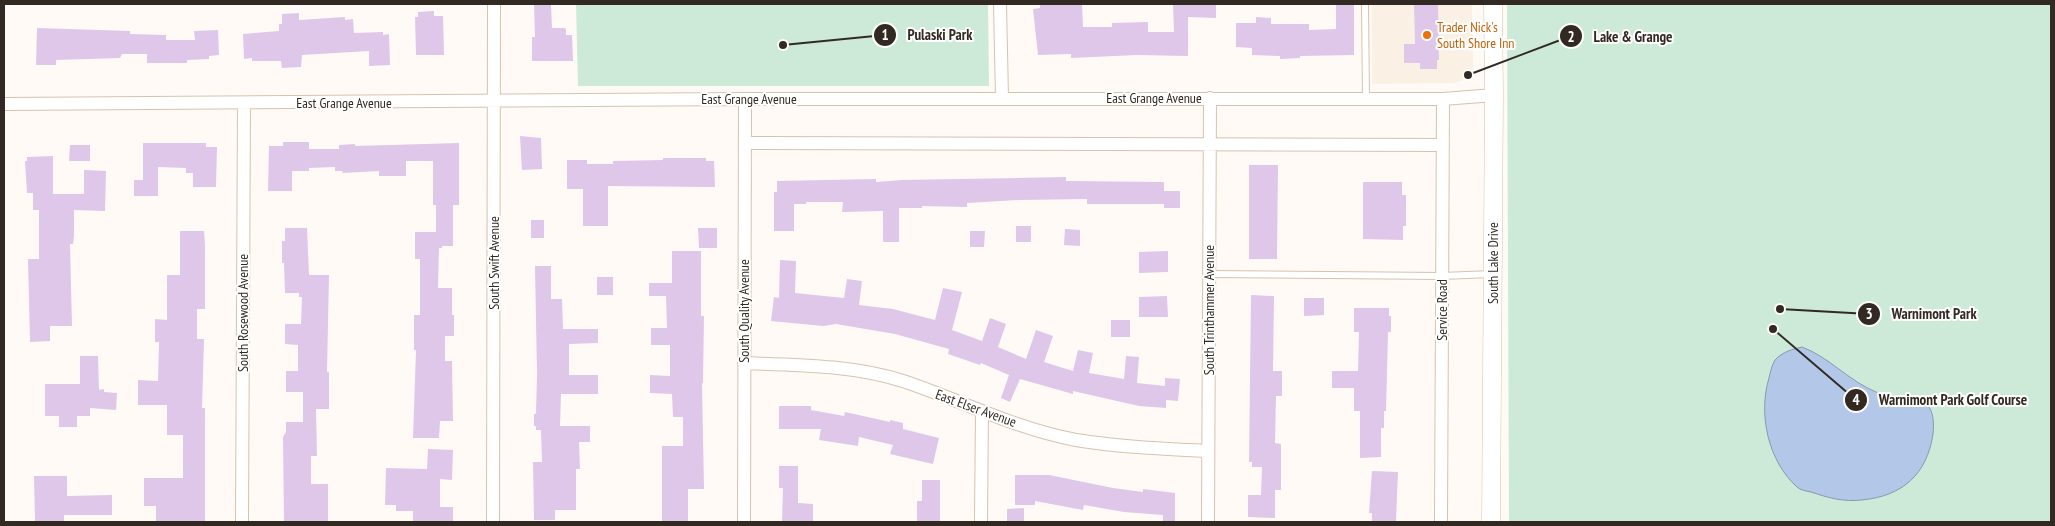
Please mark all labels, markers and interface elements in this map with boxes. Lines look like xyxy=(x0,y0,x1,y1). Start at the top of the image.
place label: Trader Nick's South Shore Inn xyxy=(1437,18,1514,52)
callout: Pulaski Park xyxy=(872,20,982,50)
callout: Lake & Grange xyxy=(1558,21,1683,51)
text: 1 xyxy=(881,25,889,44)
text: Pulaski Park xyxy=(908,25,973,44)
text: 2 xyxy=(1567,27,1575,46)
text: Lake & Grange xyxy=(1594,27,1672,46)
marker: Trader Nick's South Shore Inn xyxy=(1421,29,1433,41)
street label: East Grange Avenue xyxy=(1106,89,1202,107)
street label: East Grange Avenue xyxy=(701,90,797,108)
street label: East Grange Avenue xyxy=(296,94,392,112)
street label: South Swift Avenue xyxy=(485,216,503,310)
street label: South Lake Drive xyxy=(1484,222,1502,304)
street label: South Trinthammer Avenue xyxy=(1200,245,1218,375)
street label: South Rosewood Avenue xyxy=(234,254,252,372)
street label: South Quality Avenue xyxy=(735,259,753,363)
street label: Service Road xyxy=(1433,279,1451,341)
callout: Warnimont Park xyxy=(1857,299,1987,329)
text: 3 xyxy=(1865,304,1873,323)
text: Warnimont Park xyxy=(1890,304,1977,323)
street label: East Elser Avenue xyxy=(933,385,1019,431)
callout: Warnimont Park Golf Course xyxy=(1843,385,2037,415)
text: 4 xyxy=(1852,390,1860,409)
text: Warnimont Park Golf Course xyxy=(1878,390,2027,409)

